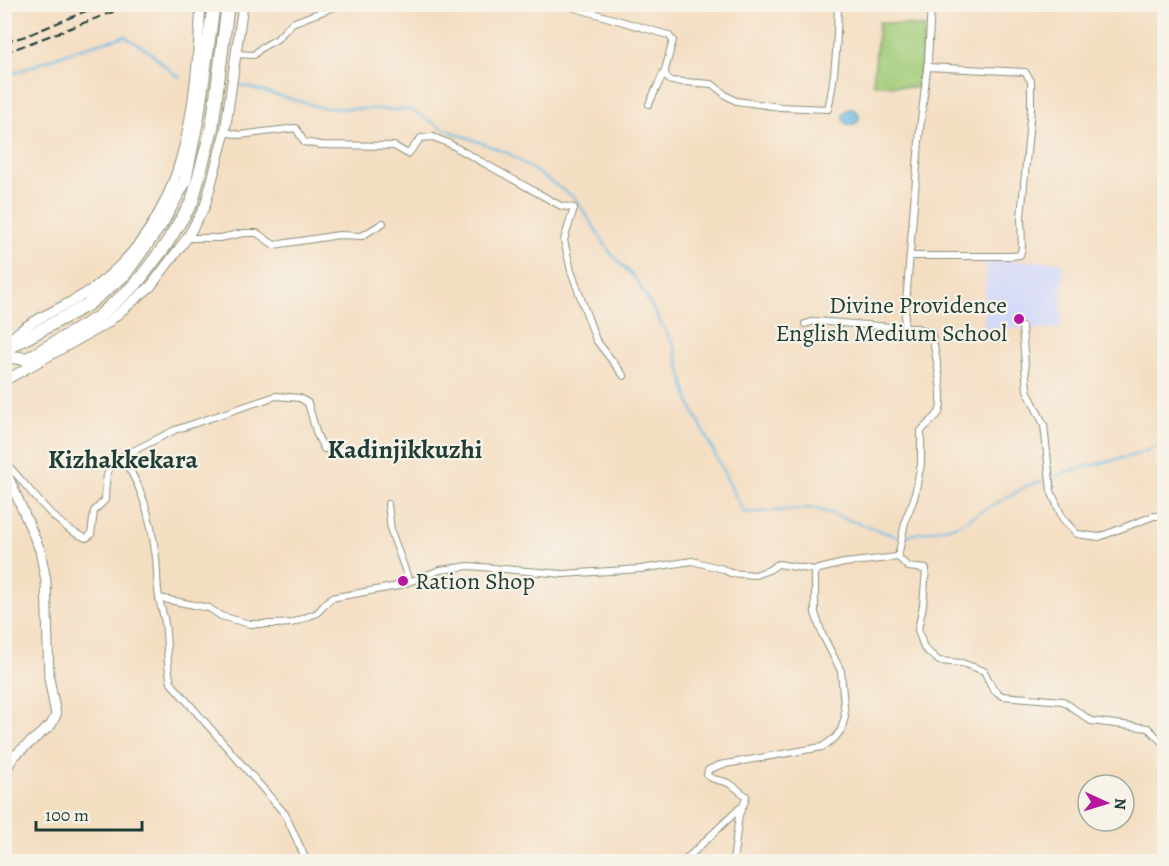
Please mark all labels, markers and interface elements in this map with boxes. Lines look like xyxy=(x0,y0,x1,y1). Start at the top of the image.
place label: Divine Providence English Medium School xyxy=(776,289,1007,349)
marker: Divine Providence English Medium School xyxy=(1012,312,1026,326)
district label: Kadinjikkuzhi xyxy=(328,432,482,467)
district label: Kizhakkekara xyxy=(48,442,198,477)
place label: Ration Shop xyxy=(415,565,535,597)
marker: Ration Shop xyxy=(396,574,410,588)
north arrow xyxy=(1076,773,1136,833)
scale bar xyxy=(36,794,142,832)
text: N xyxy=(1109,797,1131,811)
text: 100 m xyxy=(45,803,89,827)

